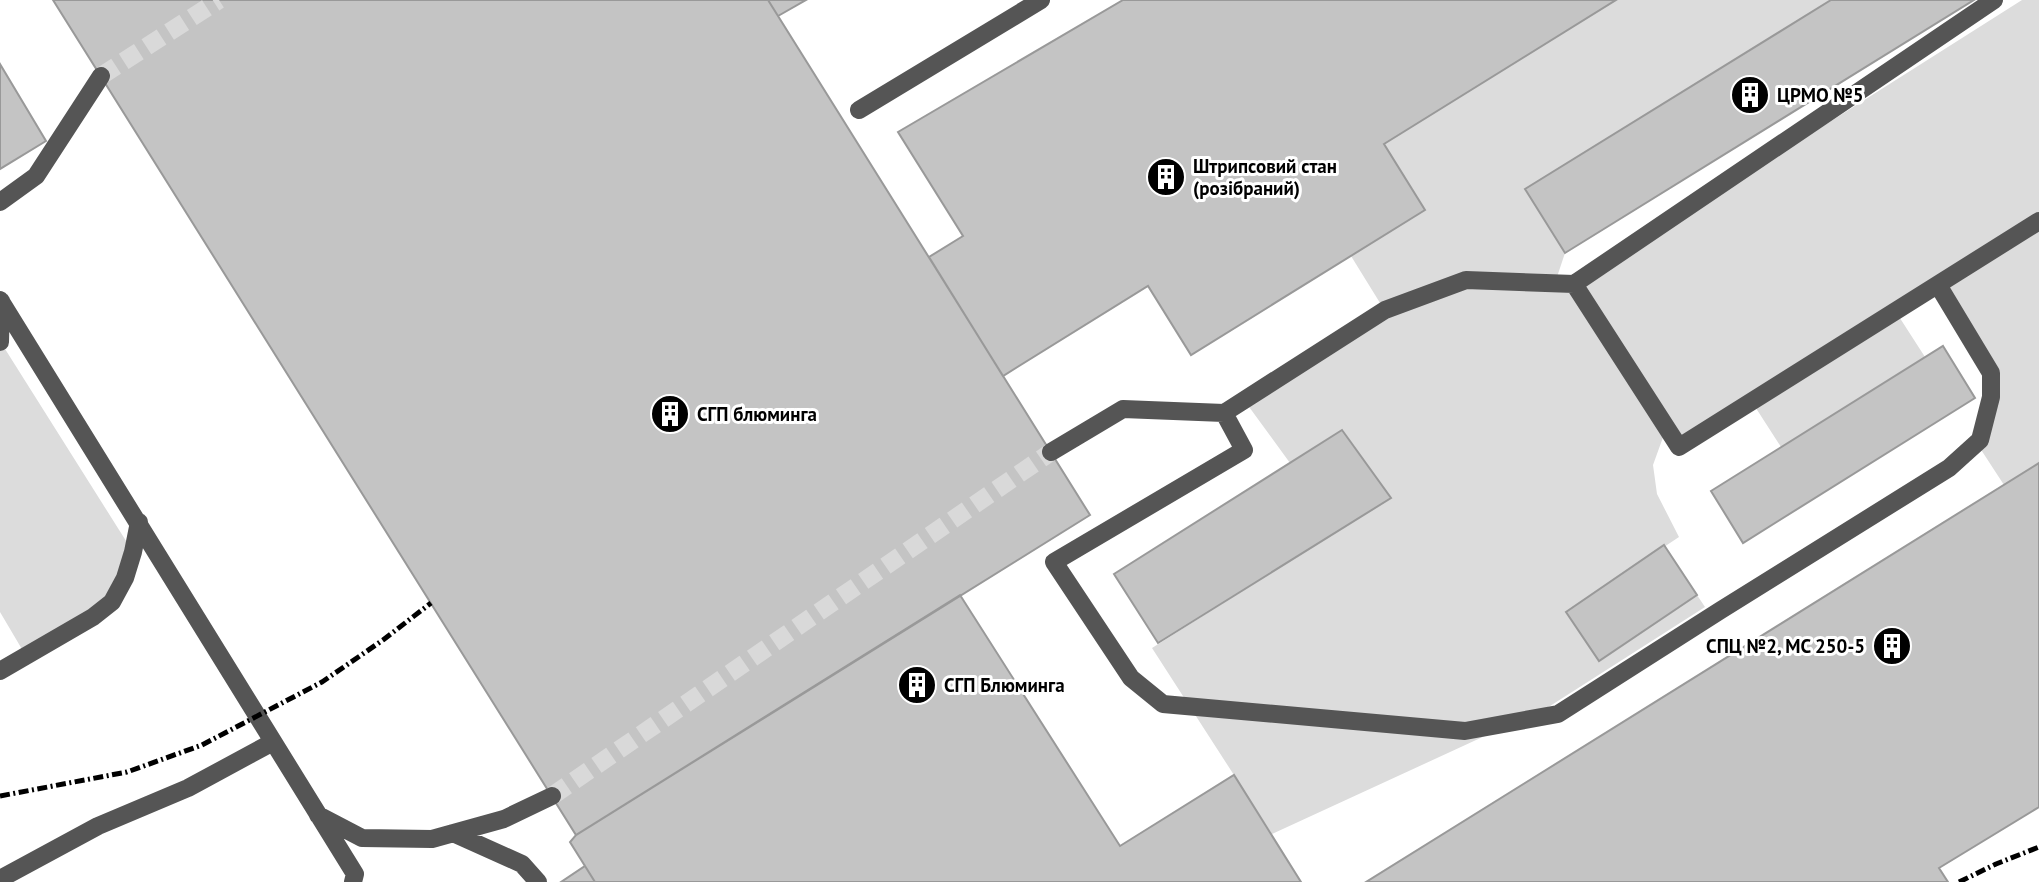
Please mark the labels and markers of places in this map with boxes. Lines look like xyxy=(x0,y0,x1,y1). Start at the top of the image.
building icon: ЦРМО №5 xyxy=(1729,74,1771,116)
place label: ЦРМО №5 xyxy=(1777,83,1864,107)
place label: Штрипсовий стан (розібраний) xyxy=(1193,154,1337,200)
building icon: Штрипсовий стан (розібраний) xyxy=(1145,156,1187,198)
building icon: СГП блюминга xyxy=(649,393,691,435)
place label: СГП блюминга xyxy=(697,402,817,426)
building icon: СПЦ №2, МС 250-5 xyxy=(1871,625,1913,667)
place label: СПЦ №2, МС 250-5 xyxy=(1706,634,1865,658)
building icon: СГП Блюминга xyxy=(896,664,938,706)
place label: СГП Блюминга xyxy=(944,673,1065,697)

